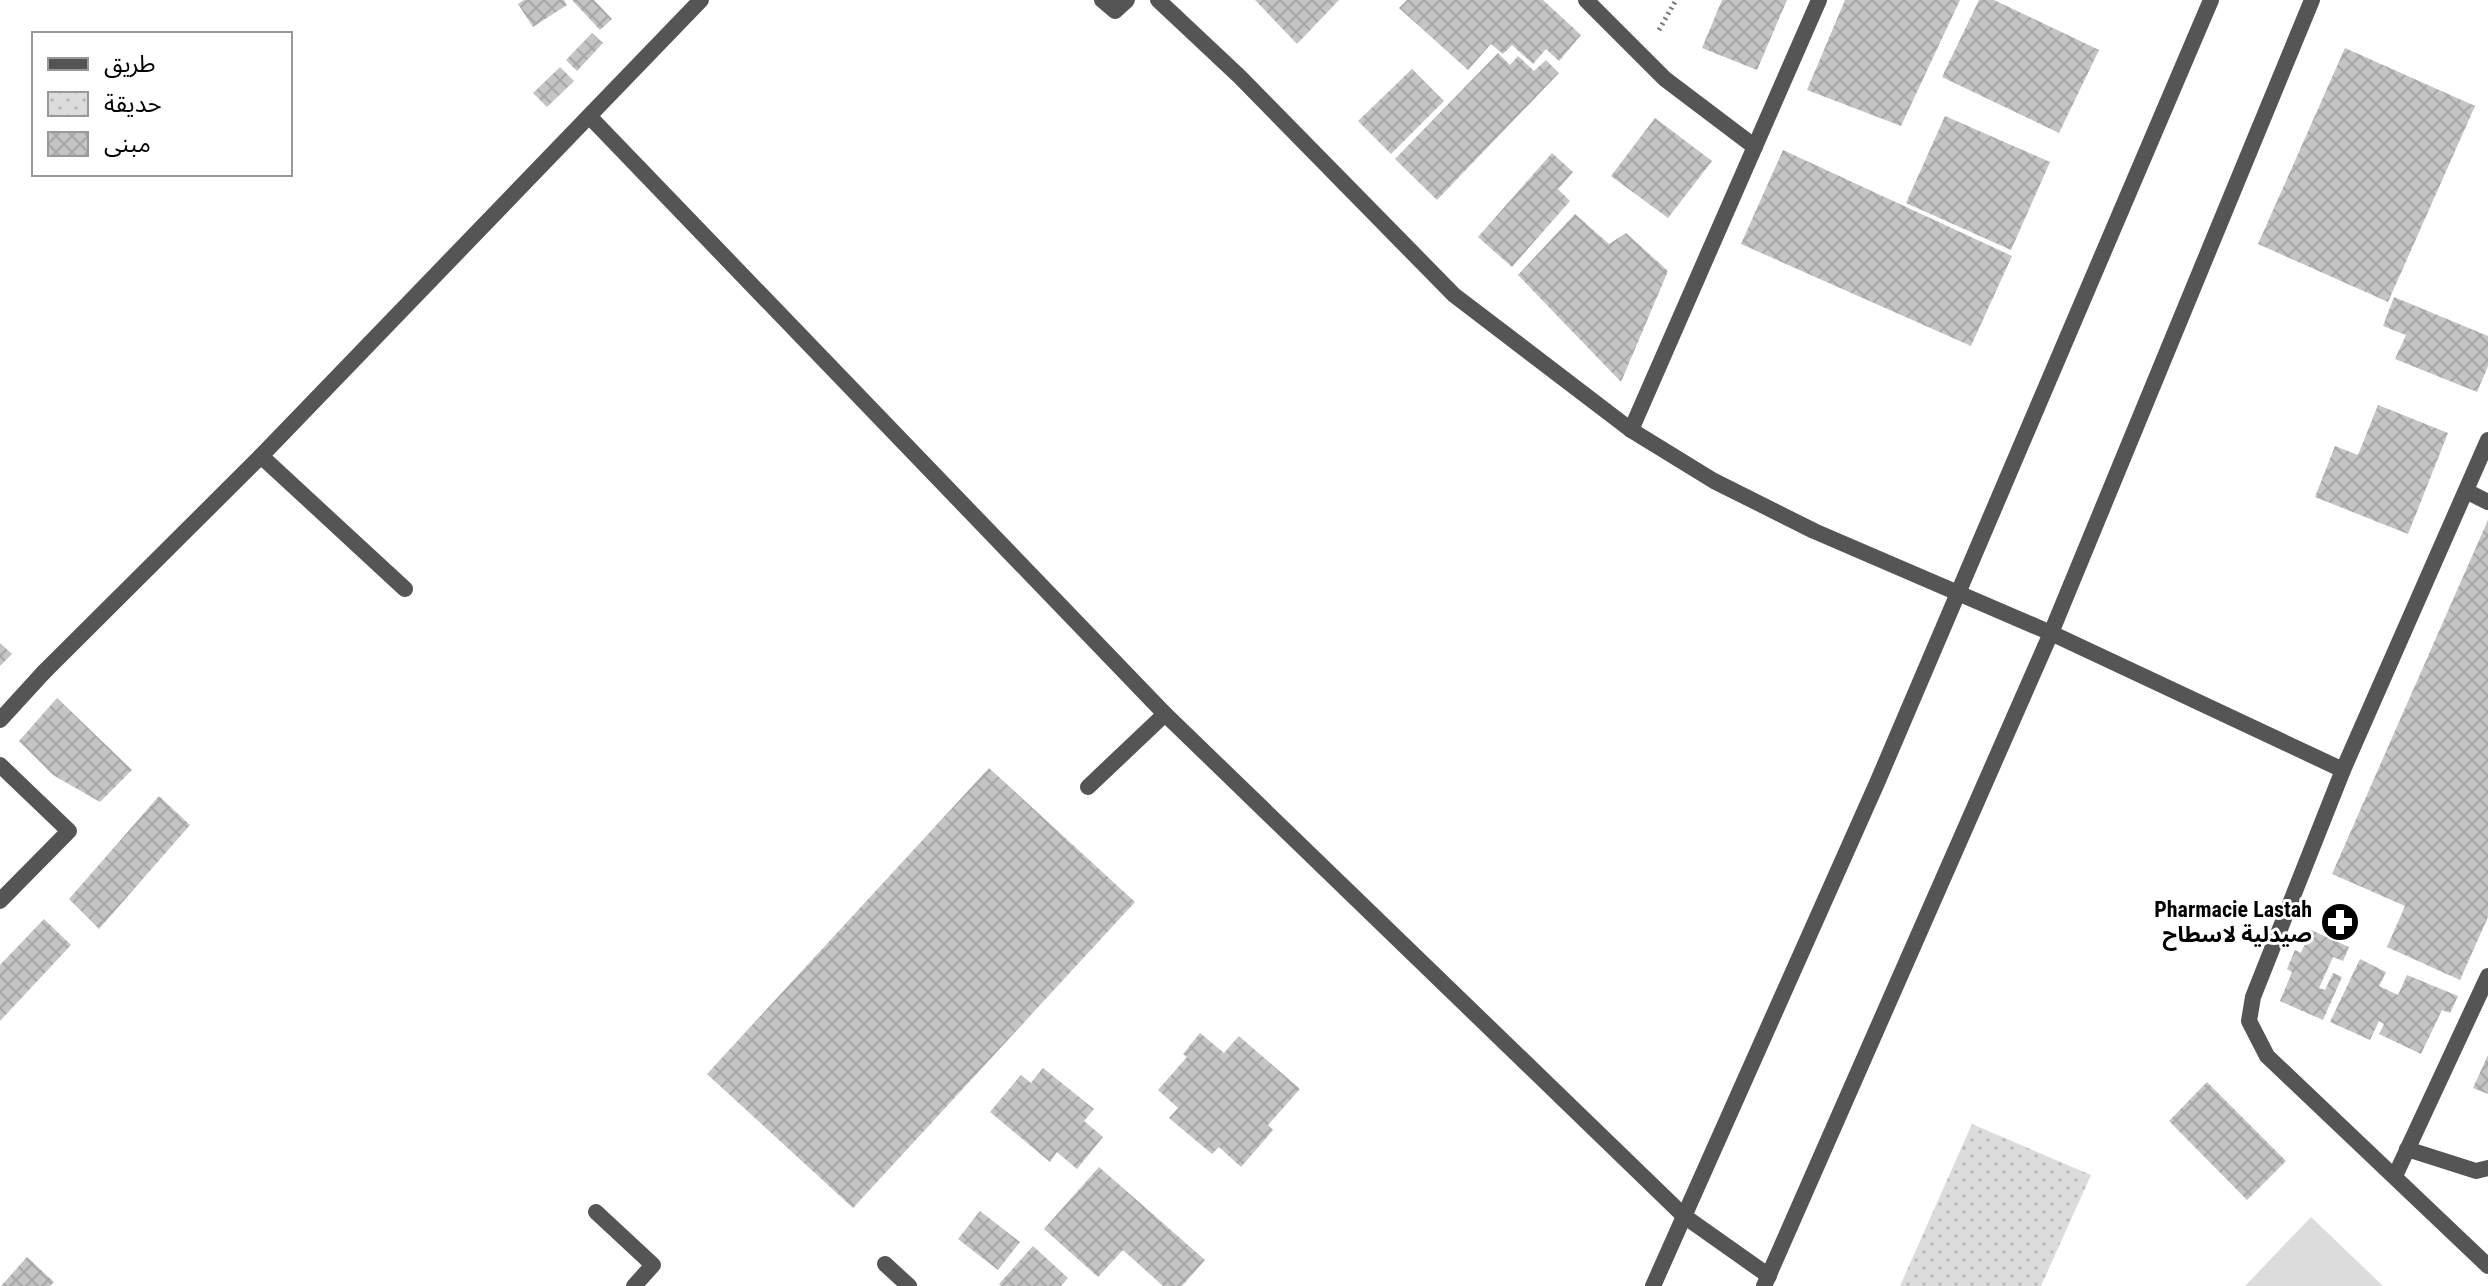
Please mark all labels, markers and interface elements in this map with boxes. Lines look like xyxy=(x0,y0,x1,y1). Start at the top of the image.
legend xyxy=(32,32,292,176)
text: طريق xyxy=(104,50,156,79)
text: حديقة xyxy=(104,90,162,118)
text: مبنى xyxy=(104,130,151,158)
place label: Pharmacie Lastah صيدلية لاسطاح xyxy=(2154,897,2312,951)
pharmacy icon: Pharmacie Lastah صيدلية لاسطاح xyxy=(2319,901,2361,943)

